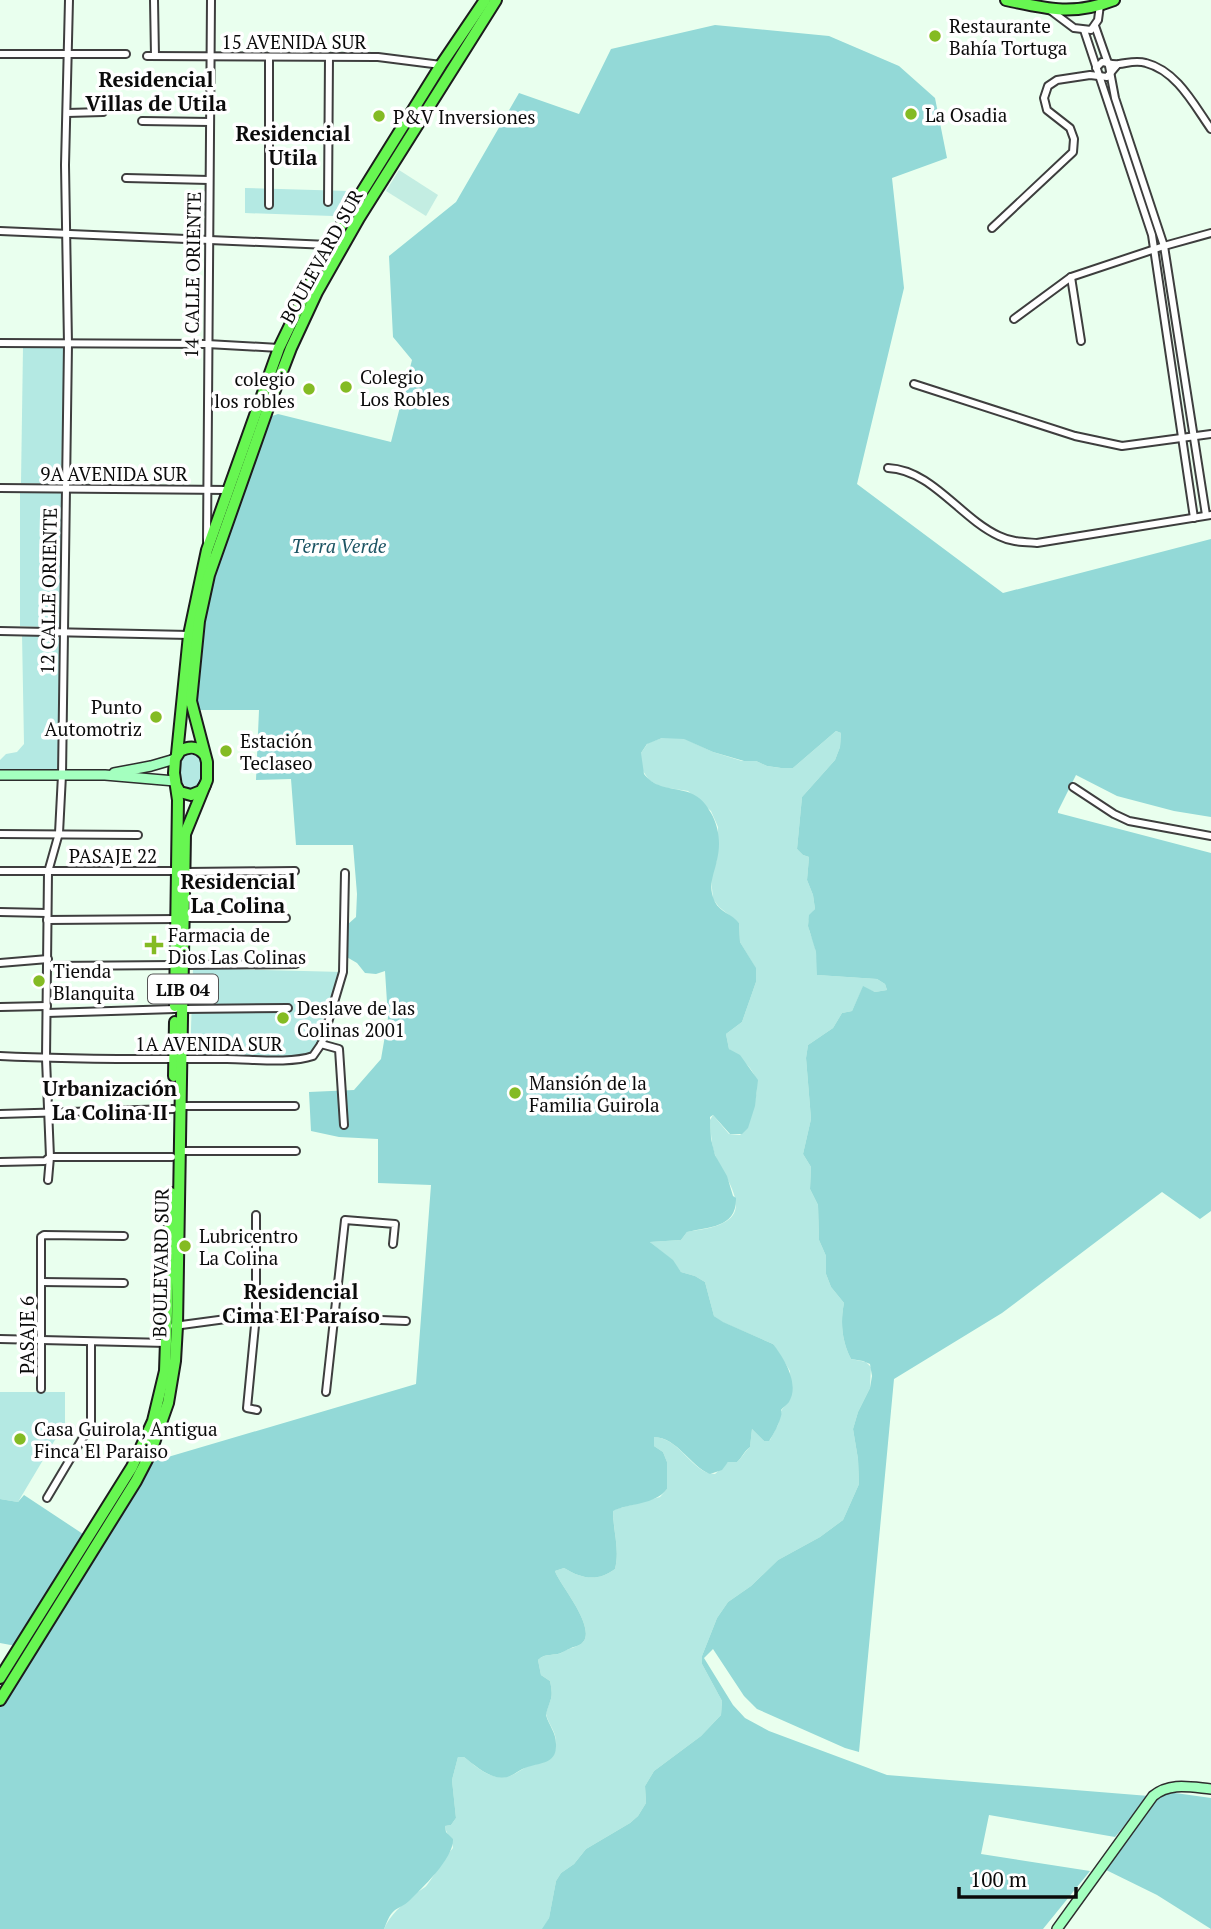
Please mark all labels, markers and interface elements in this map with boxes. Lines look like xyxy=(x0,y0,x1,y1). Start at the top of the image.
place label: Restaurante Bahía Tortuga xyxy=(949,13,1068,60)
marker: Restaurante Bahía Tortuga xyxy=(927,28,943,44)
street label: 15 AVENIDA SUR xyxy=(222,29,366,54)
district label: Residencial Villas de Utila xyxy=(85,65,227,117)
place label: La Osadia xyxy=(925,102,1008,127)
place label: P&V Inversiones xyxy=(393,104,536,129)
marker: La Osadia xyxy=(903,106,919,122)
marker: P&V Inversiones xyxy=(371,108,387,124)
district label: Residencial Utila xyxy=(235,119,351,171)
street label: BOULEVARD SUR xyxy=(274,185,368,327)
street label: 14 CALLE ORIENTE xyxy=(178,191,206,359)
place label: Colegio Los Robles xyxy=(360,364,450,411)
place label: colegio los robles xyxy=(214,366,295,413)
marker: Colegio Los Robles xyxy=(338,379,354,395)
marker: colegio los robles xyxy=(301,381,317,397)
street label: 9A AVENIDA SUR xyxy=(40,461,188,486)
street label: 12 CALLE ORIENTE xyxy=(34,507,62,675)
park label: Terra Verde xyxy=(292,533,387,558)
place label: Punto Automotriz xyxy=(45,694,142,741)
marker: Punto Automotriz xyxy=(148,709,164,725)
place label: Estación Teclaseo xyxy=(240,728,313,775)
marker: Estación Teclaseo xyxy=(218,743,234,759)
street label: PASAJE 22 xyxy=(69,843,157,868)
district label: Residencial La Colina xyxy=(180,867,296,919)
place label: Farmacia de Dios Las Colinas xyxy=(168,922,306,969)
marker: Farmacia de Dios Las Colinas xyxy=(146,937,162,953)
place label: Tienda Blanquita xyxy=(53,958,135,1005)
marker: Tienda Blanquita xyxy=(31,973,47,989)
road number: LIB 04 xyxy=(148,974,218,1004)
place label: Deslave de las Colinas 2001 xyxy=(297,995,415,1042)
marker: Deslave de las Colinas 2001 xyxy=(275,1010,291,1026)
street label: 1A AVENIDA SUR xyxy=(135,1031,283,1056)
place label: Mansión de la Familia Guirola xyxy=(529,1070,660,1117)
district label: Urbanización La Colina II xyxy=(43,1074,178,1126)
marker: Mansión de la Familia Guirola xyxy=(507,1085,523,1101)
street label: BOULEVARD SUR xyxy=(146,1188,174,1338)
place label: Lubricentro La Colina xyxy=(199,1223,298,1270)
marker: Lubricentro La Colina xyxy=(177,1238,193,1254)
district label: Residencial Cima El Paraíso xyxy=(222,1277,380,1329)
street label: PASAJE 6 xyxy=(14,1296,39,1374)
place label: Casa Guirola, Antigua Finca El Paraiso xyxy=(34,1416,218,1463)
marker: Casa Guirola, Antigua Finca El Paraiso xyxy=(12,1431,28,1447)
scale bar xyxy=(959,1856,1076,1900)
text: 100 m xyxy=(970,1865,1027,1893)

